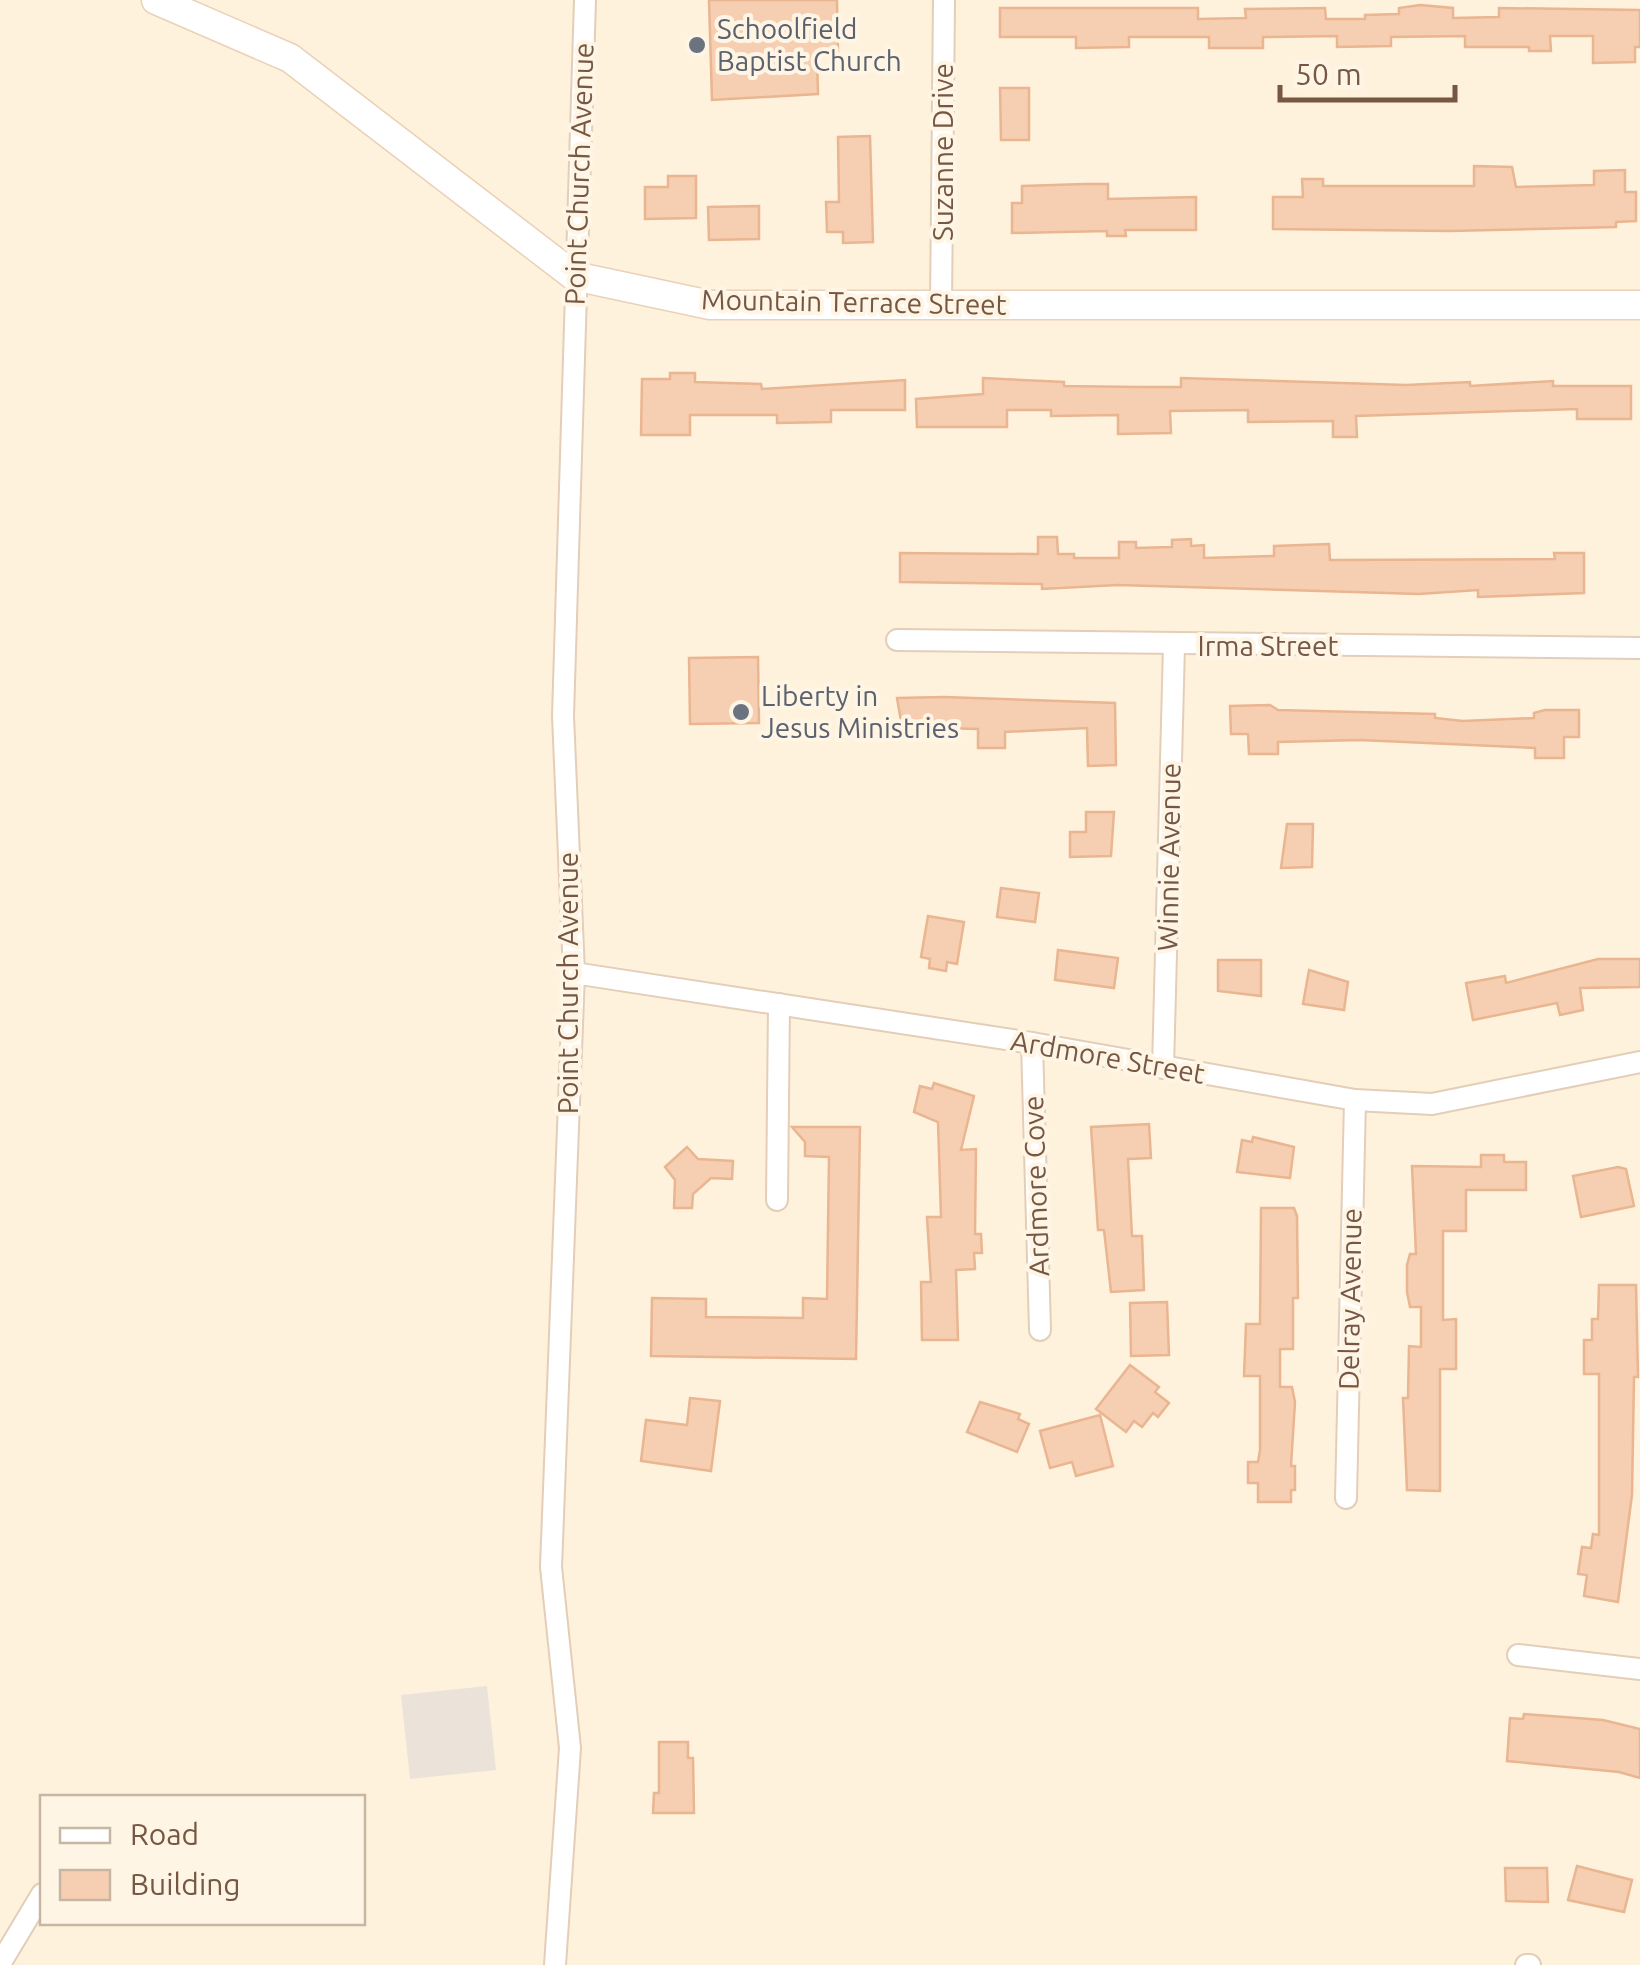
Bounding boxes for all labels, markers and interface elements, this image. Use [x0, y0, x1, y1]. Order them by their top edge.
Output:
place label: Schoolfield Baptist Church [717, 13, 902, 76]
marker: Schoolfield Baptist Church [686, 34, 708, 56]
scale bar [1280, 40, 1455, 102]
street label: Point Church Avenue [558, 42, 599, 306]
text: 50 m [1295, 57, 1362, 91]
street label: Suzanne Drive [927, 63, 958, 241]
street label: Mountain Terrace Street [701, 283, 1007, 320]
street label: Irma Street [1198, 630, 1338, 661]
place label: Liberty in Jesus Ministries [761, 680, 959, 743]
marker: Liberty in Jesus Ministries [730, 701, 752, 723]
street label: Winnie Avenue [1151, 763, 1186, 951]
street label: Point Church Avenue [552, 852, 583, 1114]
street label: Ardmore Street [1009, 1024, 1207, 1089]
street label: Ardmore Cove [1017, 1095, 1054, 1277]
street label: Delray Avenue [1332, 1208, 1367, 1390]
legend [40, 1795, 365, 1925]
text: Road [130, 1817, 199, 1851]
text: Building [130, 1867, 241, 1901]

